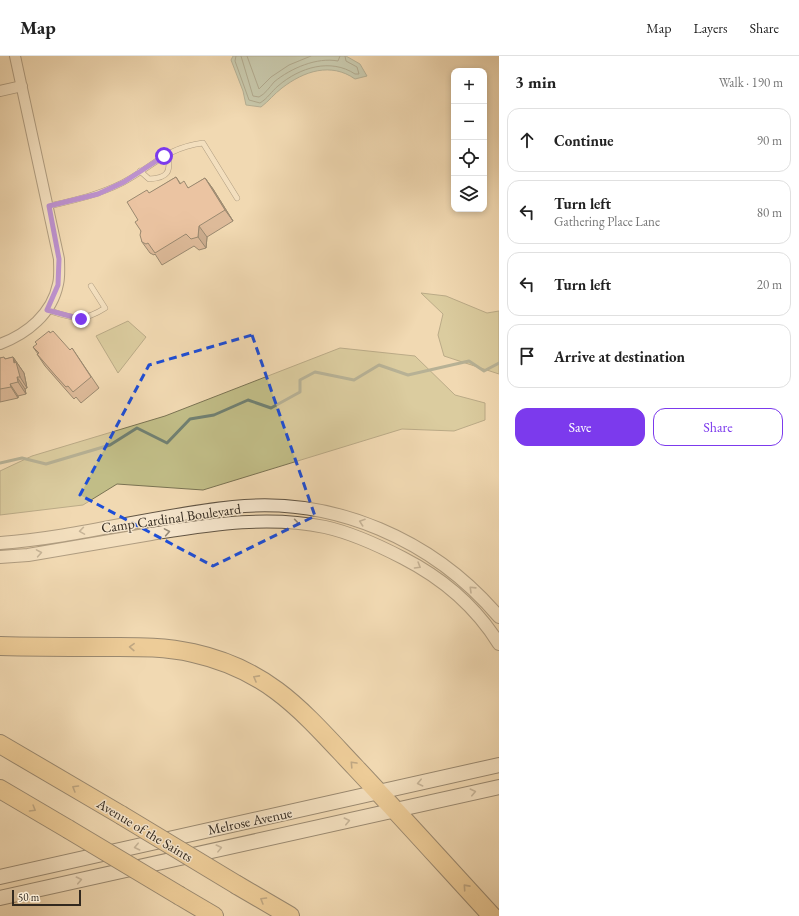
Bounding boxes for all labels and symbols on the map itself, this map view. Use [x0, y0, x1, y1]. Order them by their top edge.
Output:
route start [155, 147, 173, 165]
route end [72, 310, 90, 328]
street label: Camp Cardinal Boulevard [100, 499, 243, 537]
one-way arrow [293, 518, 299, 527]
one-way arrow [359, 518, 366, 526]
one-way arrow [79, 527, 85, 535]
one-way arrow [164, 528, 170, 537]
one-way arrow [36, 549, 42, 558]
one-way arrow [414, 561, 421, 569]
one-way arrow [469, 586, 477, 594]
one-way arrow [129, 643, 135, 651]
one-way arrow [253, 675, 261, 682]
one-way arrow [350, 761, 357, 769]
one-way arrow [417, 778, 423, 786]
one-way arrow [72, 786, 79, 793]
one-way arrow [470, 789, 477, 797]
street label: Avenue of the Saints [93, 794, 197, 866]
street label: Melrose Avenue [206, 803, 294, 839]
one-way arrow [29, 804, 37, 811]
one-way arrow [343, 817, 350, 825]
one-way arrow [134, 842, 141, 851]
one-way arrow [216, 844, 223, 852]
one-way arrow [76, 877, 82, 885]
one-way arrow [463, 884, 470, 892]
scale bar [12, 888, 81, 907]
one-way arrow [260, 898, 267, 905]

